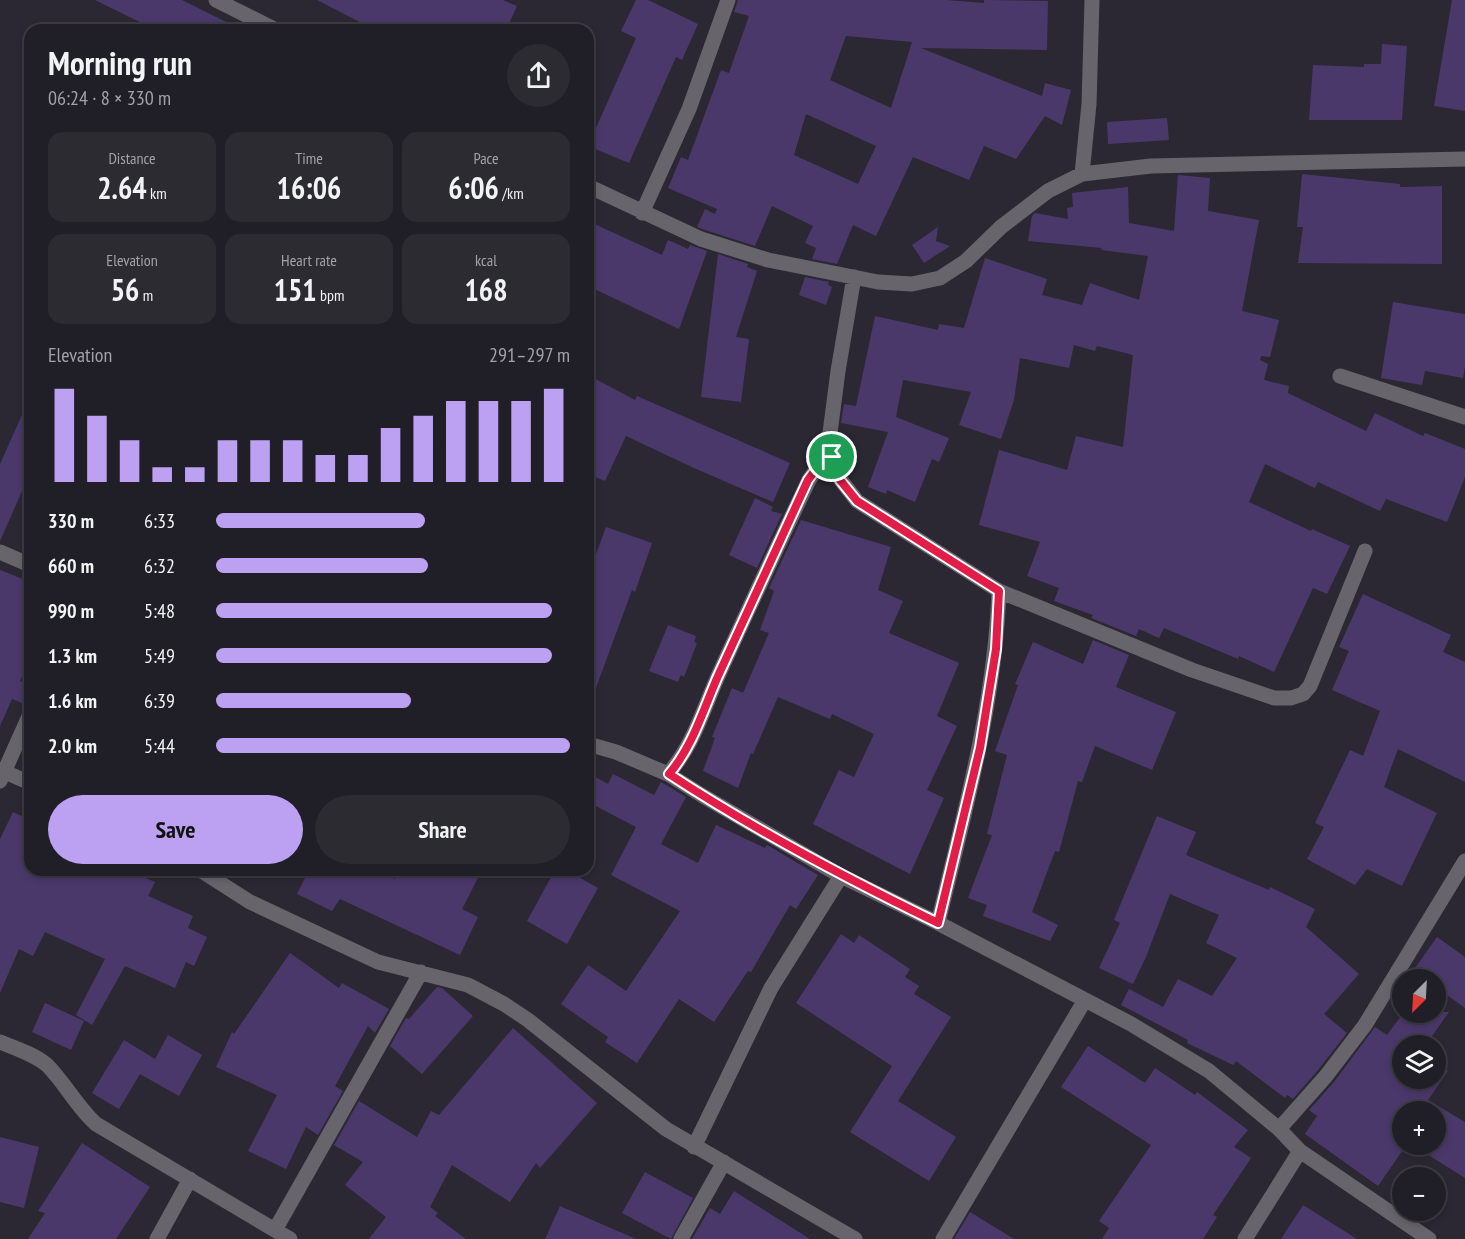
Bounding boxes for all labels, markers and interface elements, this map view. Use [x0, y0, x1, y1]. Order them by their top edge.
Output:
text: Morning run [48, 41, 192, 84]
button: share [507, 44, 570, 107]
text: 06:24 · 8 × 330 m [48, 85, 171, 111]
text: Distance [108, 148, 156, 168]
text: Time [295, 148, 323, 168]
text: Pace [473, 148, 499, 168]
text: 2.64 [97, 168, 147, 207]
text: 16:06 [277, 168, 341, 207]
text: 6:06 [448, 168, 499, 207]
text: km [147, 183, 167, 203]
text: /km [499, 183, 524, 203]
text: Elevation [106, 250, 158, 270]
text: Heart rate [281, 250, 337, 270]
text: kcal [475, 250, 497, 270]
text: 56 [111, 270, 139, 309]
text: 151 [274, 270, 317, 309]
text: 168 [464, 270, 508, 309]
text: m [139, 285, 153, 305]
text: bpm [317, 285, 344, 305]
text: Elevation [48, 342, 112, 368]
text: 291–297 m [489, 342, 570, 368]
pin [806, 431, 857, 482]
icon: arrive [815, 440, 848, 473]
text: 330 m [48, 508, 94, 534]
text: 6:33 [144, 508, 175, 534]
text: 660 m [48, 553, 94, 579]
text: 6:32 [144, 553, 175, 579]
text: 990 m [48, 598, 94, 624]
text: 5:48 [144, 598, 175, 624]
text: 1.3 km [48, 643, 97, 669]
text: 5:49 [144, 643, 175, 669]
text: 1.6 km [48, 688, 97, 714]
text: 6:39 [144, 688, 175, 714]
text: 2.0 km [48, 733, 97, 759]
text: 5:44 [144, 733, 175, 759]
button: Save [48, 795, 303, 864]
button: Share [315, 795, 570, 864]
north arrow [1392, 969, 1446, 1023]
map controls [1392, 969, 1446, 1221]
button: layers [1392, 1035, 1446, 1089]
button: + [1392, 1101, 1446, 1155]
button: − [1392, 1167, 1446, 1221]

